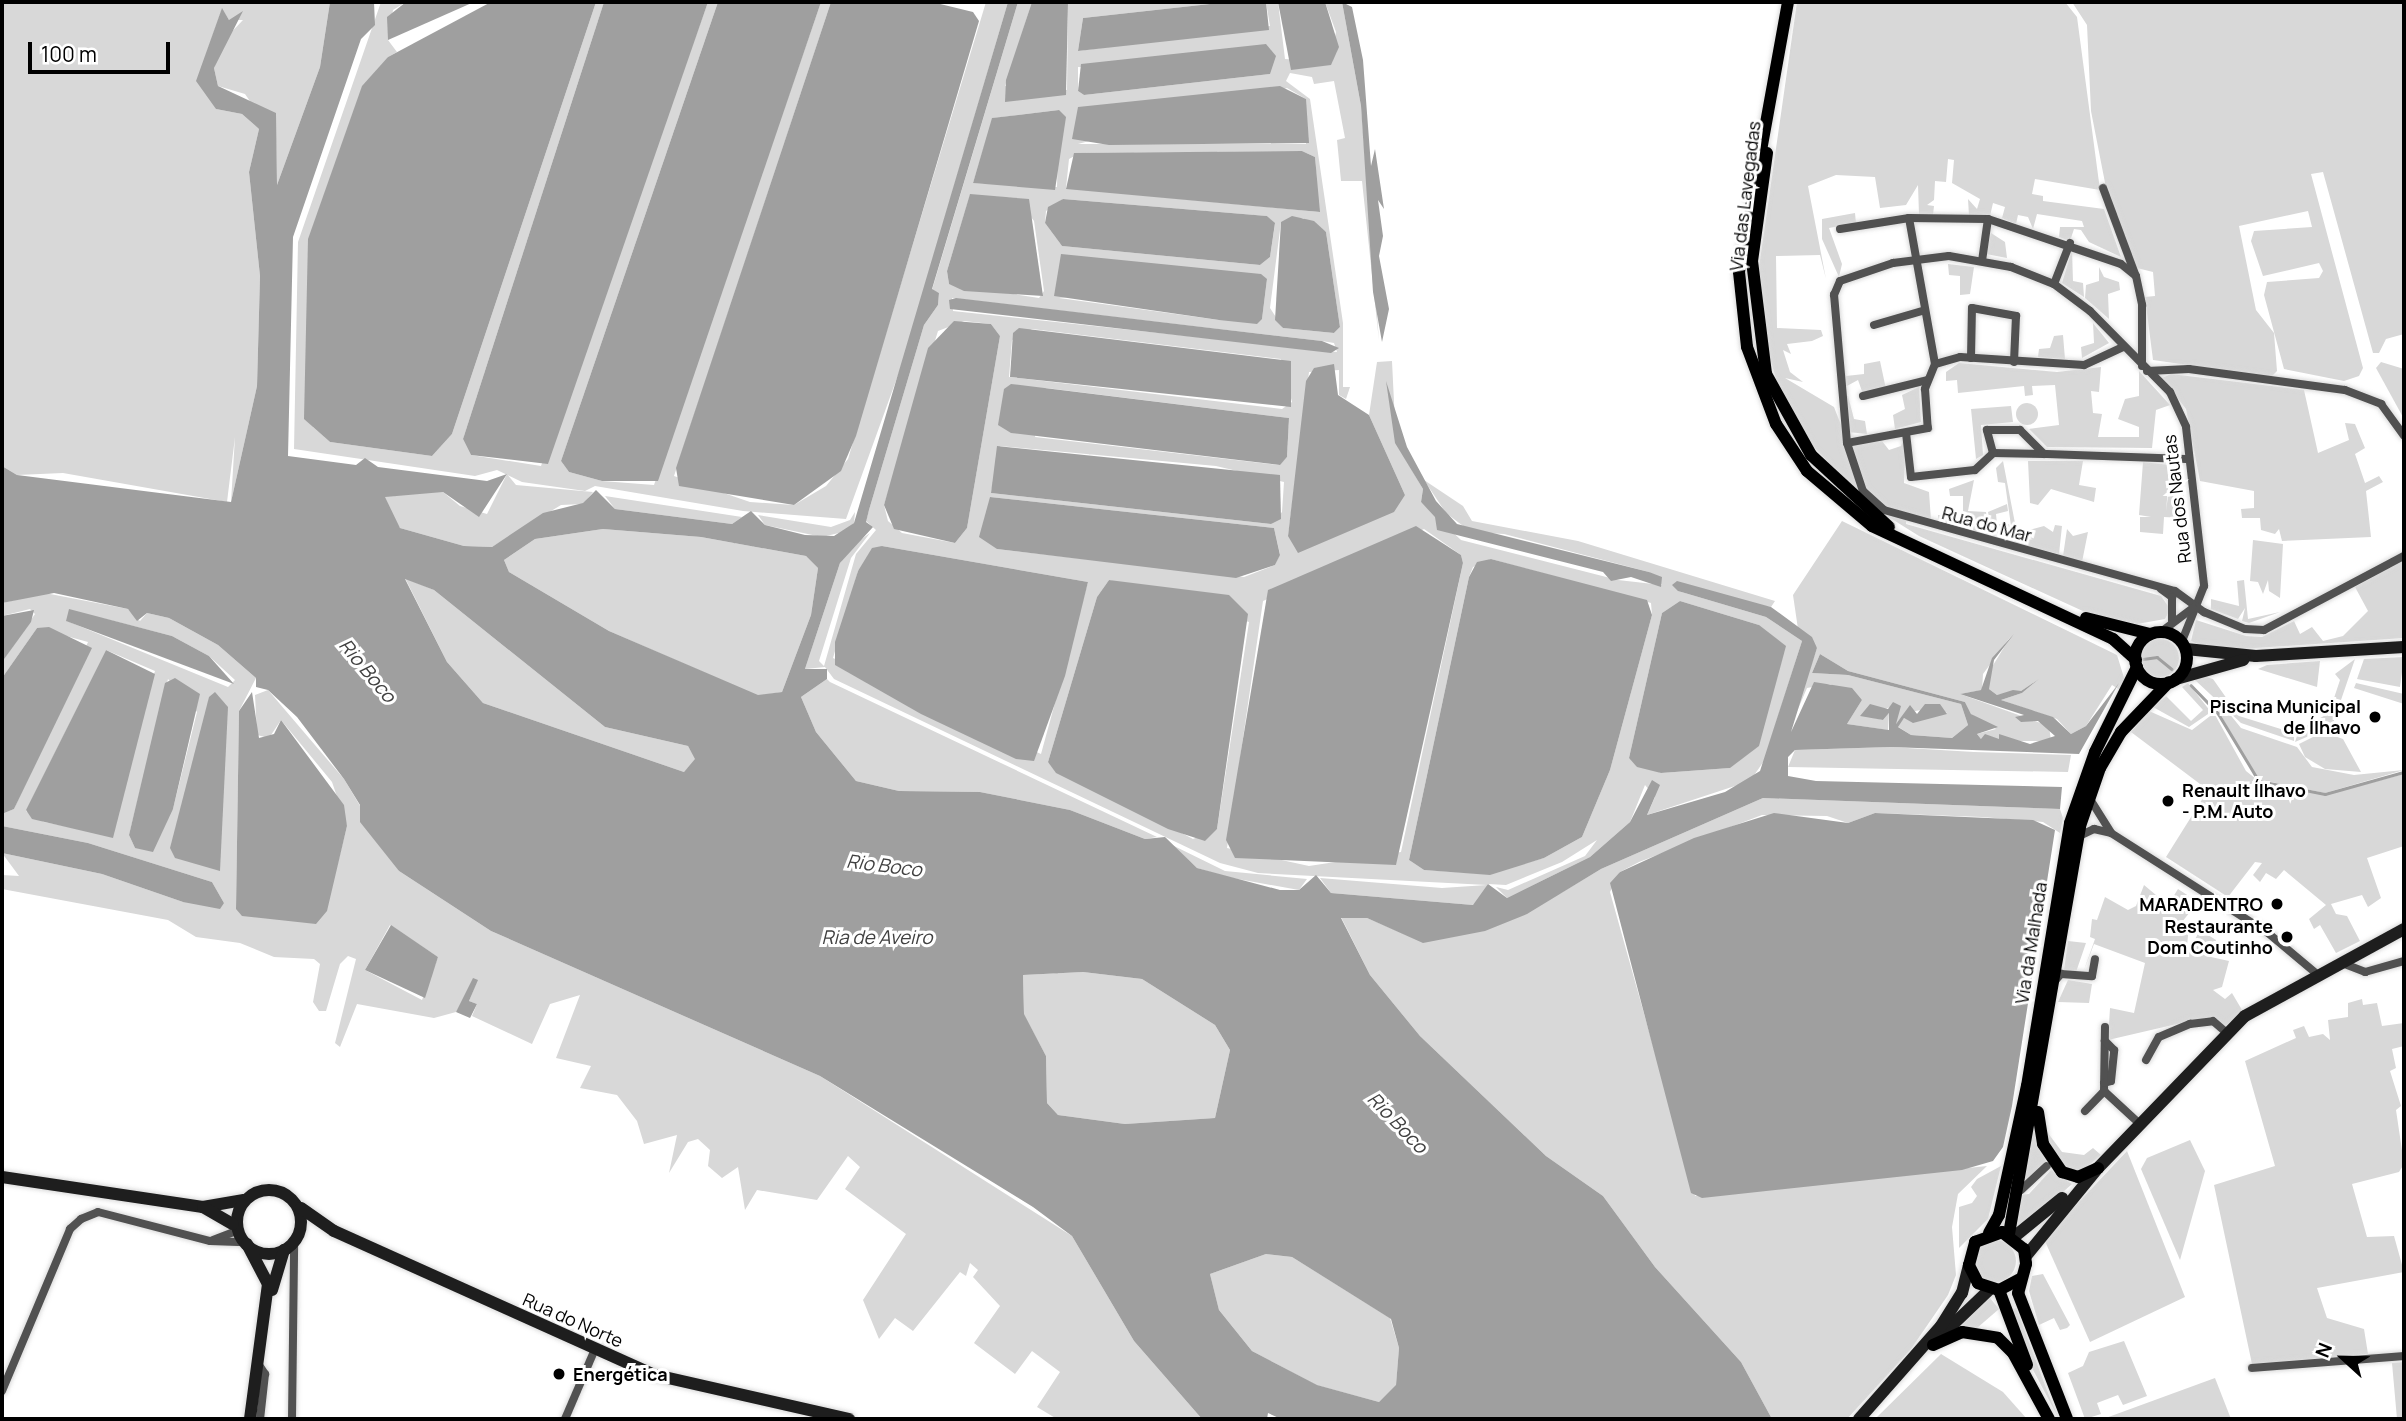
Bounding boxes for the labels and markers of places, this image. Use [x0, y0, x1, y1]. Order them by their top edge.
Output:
place label: Piscina Municipal de Ílhavo [2210, 696, 2361, 738]
marker: Piscina Municipal de Ílhavo [2367, 709, 2383, 725]
place label: Renault Ílhavo - P.M. Auto [2182, 780, 2306, 822]
marker: Renault Ílhavo - P.M. Auto [2160, 793, 2176, 809]
place label: MARADENTRO [2139, 893, 2263, 915]
marker: MARADENTRO [2269, 896, 2285, 912]
place label: Restaurante Dom Coutinho [2147, 916, 2273, 958]
marker: Restaurante Dom Coutinho [2279, 929, 2295, 945]
place label: Energética [573, 1363, 668, 1385]
marker: Energética [551, 1366, 567, 1382]

